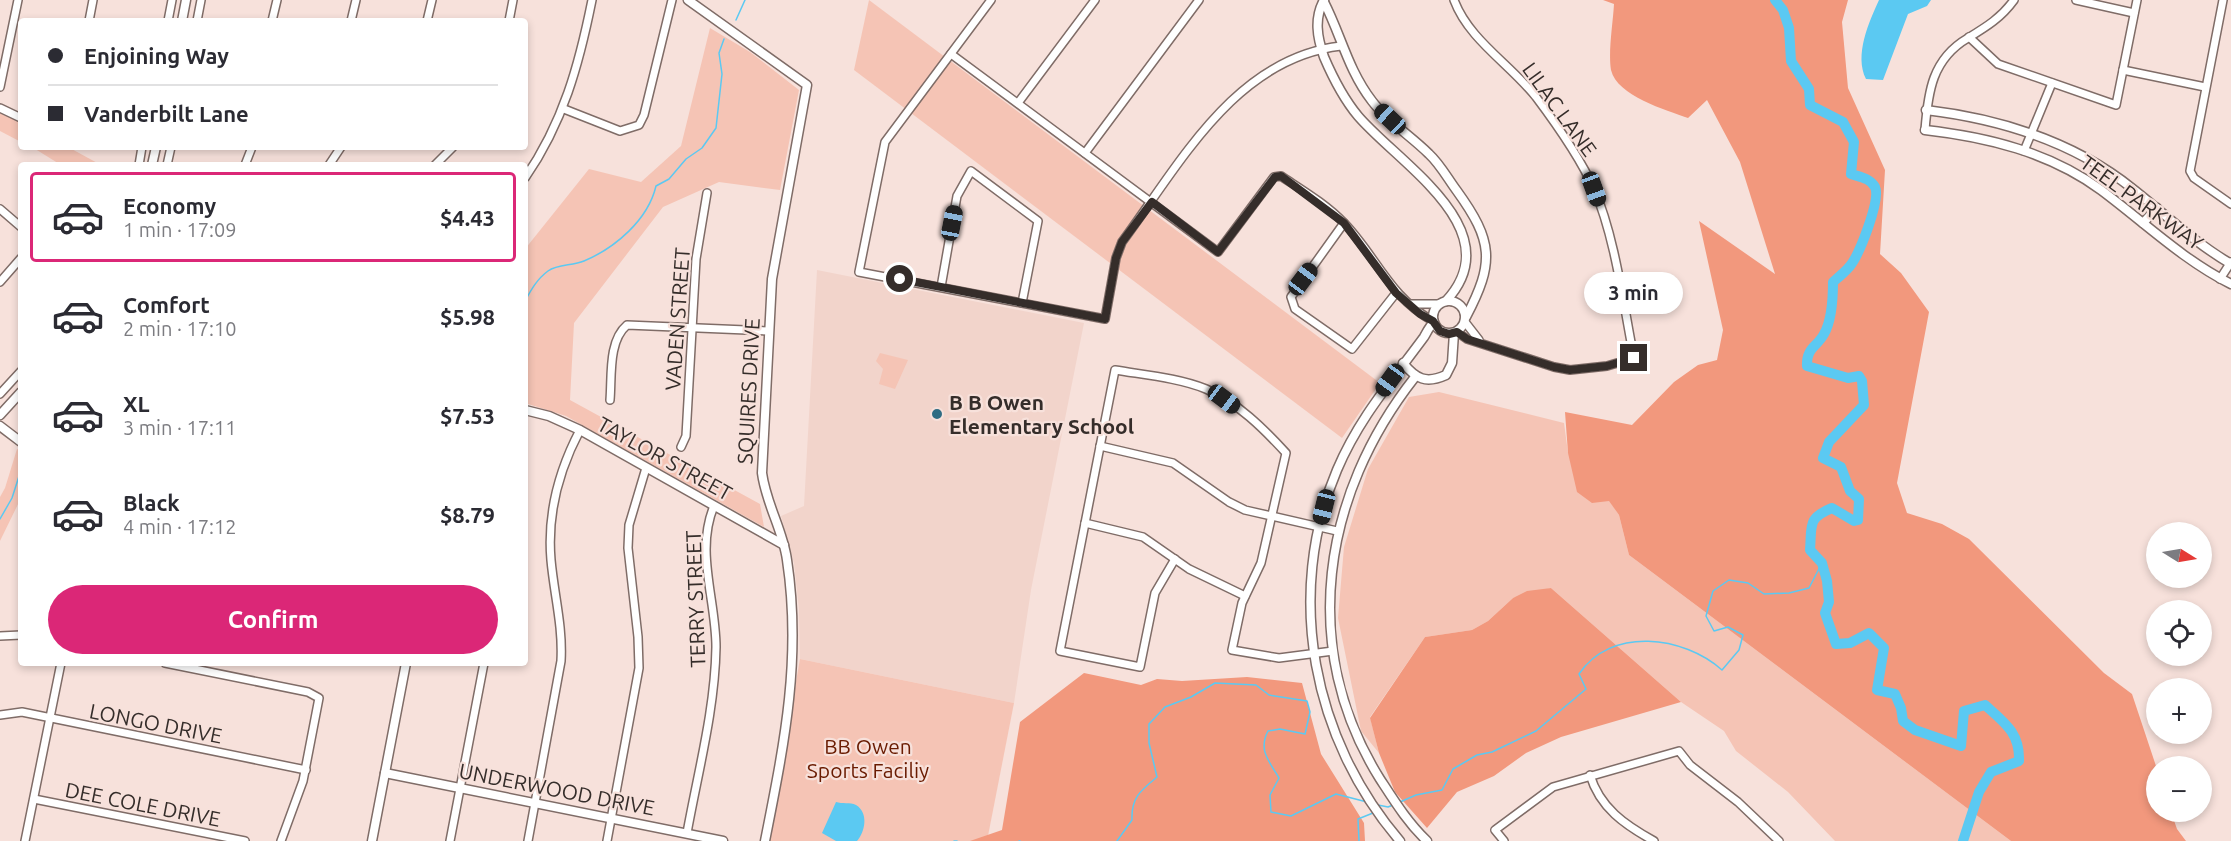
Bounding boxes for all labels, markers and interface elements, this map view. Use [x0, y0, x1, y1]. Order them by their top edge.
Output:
text: Enjoining Way [84, 43, 229, 68]
street label: LILAC LANE [1518, 57, 1602, 161]
car [1371, 100, 1409, 138]
text: Vanderbilt Lane [84, 101, 249, 126]
street label: TEEL PARKWAY [2076, 149, 2208, 255]
car [1579, 169, 1609, 209]
icon: car [51, 190, 105, 244]
text: Economy [123, 193, 216, 218]
car [940, 204, 964, 242]
text: $4.43 [440, 205, 495, 230]
text: 1 min · 17:09 [123, 218, 237, 241]
street label: VADEN STREET [660, 246, 694, 391]
car [1285, 259, 1321, 299]
route start [886, 265, 913, 292]
callout: 3 min [1584, 271, 1684, 313]
text: 3 min [1608, 281, 1659, 304]
icon: car [51, 289, 105, 343]
text: Comfort [123, 292, 210, 317]
text: $5.98 [440, 304, 495, 329]
text: 2 min · 17:10 [123, 317, 237, 340]
street label: SQUIRES DRIVE [732, 317, 764, 465]
route end [1620, 344, 1647, 371]
car [1372, 360, 1408, 400]
car [1204, 381, 1244, 417]
icon: car [51, 388, 105, 442]
place label: B B Owen Elementary School [949, 390, 1134, 438]
text: XL [123, 391, 150, 416]
text: $7.53 [440, 403, 495, 428]
marker: B B Owen Elementary School [930, 407, 944, 421]
street label: TAYLOR STREET [594, 411, 737, 505]
text: 3 min · 17:11 [123, 416, 237, 439]
icon: car [51, 487, 105, 541]
car [1311, 487, 1337, 527]
text: Black [123, 490, 180, 515]
text: $8.79 [440, 502, 495, 527]
text: 4 min · 17:12 [123, 515, 237, 538]
north arrow [2146, 522, 2212, 588]
map controls [2146, 522, 2212, 822]
street label: TERRY STREET [681, 530, 709, 668]
button: Confirm [48, 585, 498, 654]
button: locate [2146, 600, 2212, 666]
button: + [2146, 678, 2212, 744]
street label: LONGO DRIVE [88, 698, 224, 748]
park label: BB Owen Sports Faciliy [807, 734, 929, 782]
button: − [2146, 756, 2212, 822]
street label: UNDERWOOD DRIVE [457, 758, 657, 820]
street label: DEE COLE DRIVE [63, 777, 223, 831]

